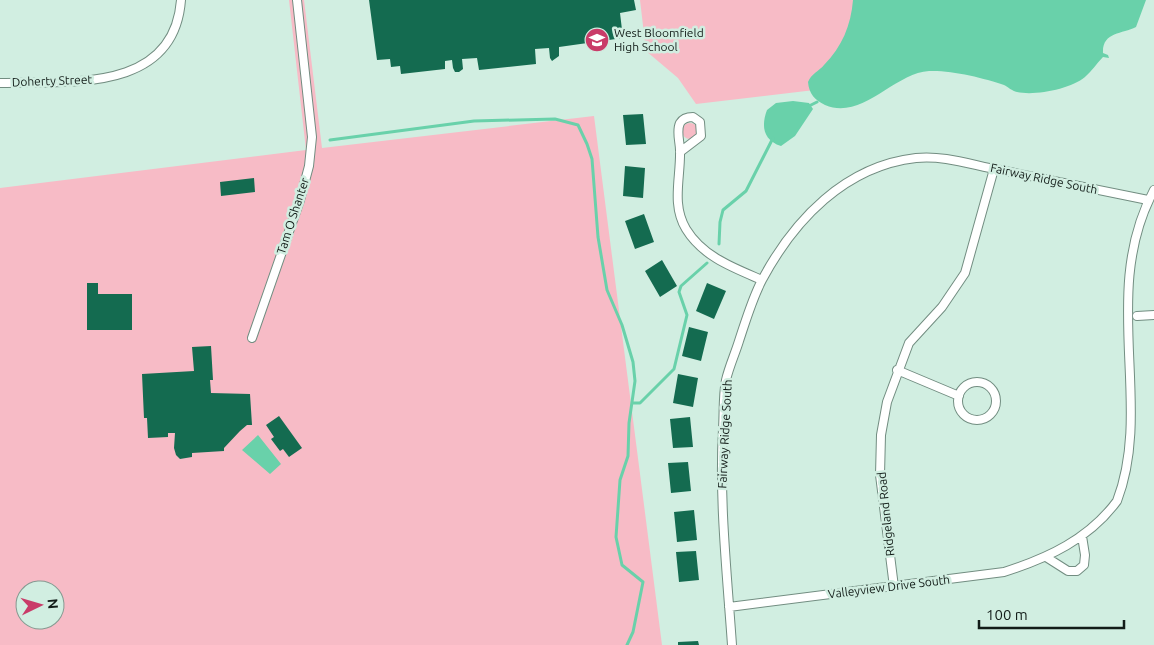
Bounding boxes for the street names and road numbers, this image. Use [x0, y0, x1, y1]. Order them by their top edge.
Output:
street label: Doherty Street [12, 73, 93, 88]
street label: Fairway Ridge South [989, 161, 1099, 196]
street label: Tam O Shanter [274, 176, 311, 256]
street label: Fairway Ridge South [715, 379, 734, 489]
street label: Ridgeland Road [875, 471, 896, 557]
street label: Valleyview Drive South [827, 573, 951, 600]

